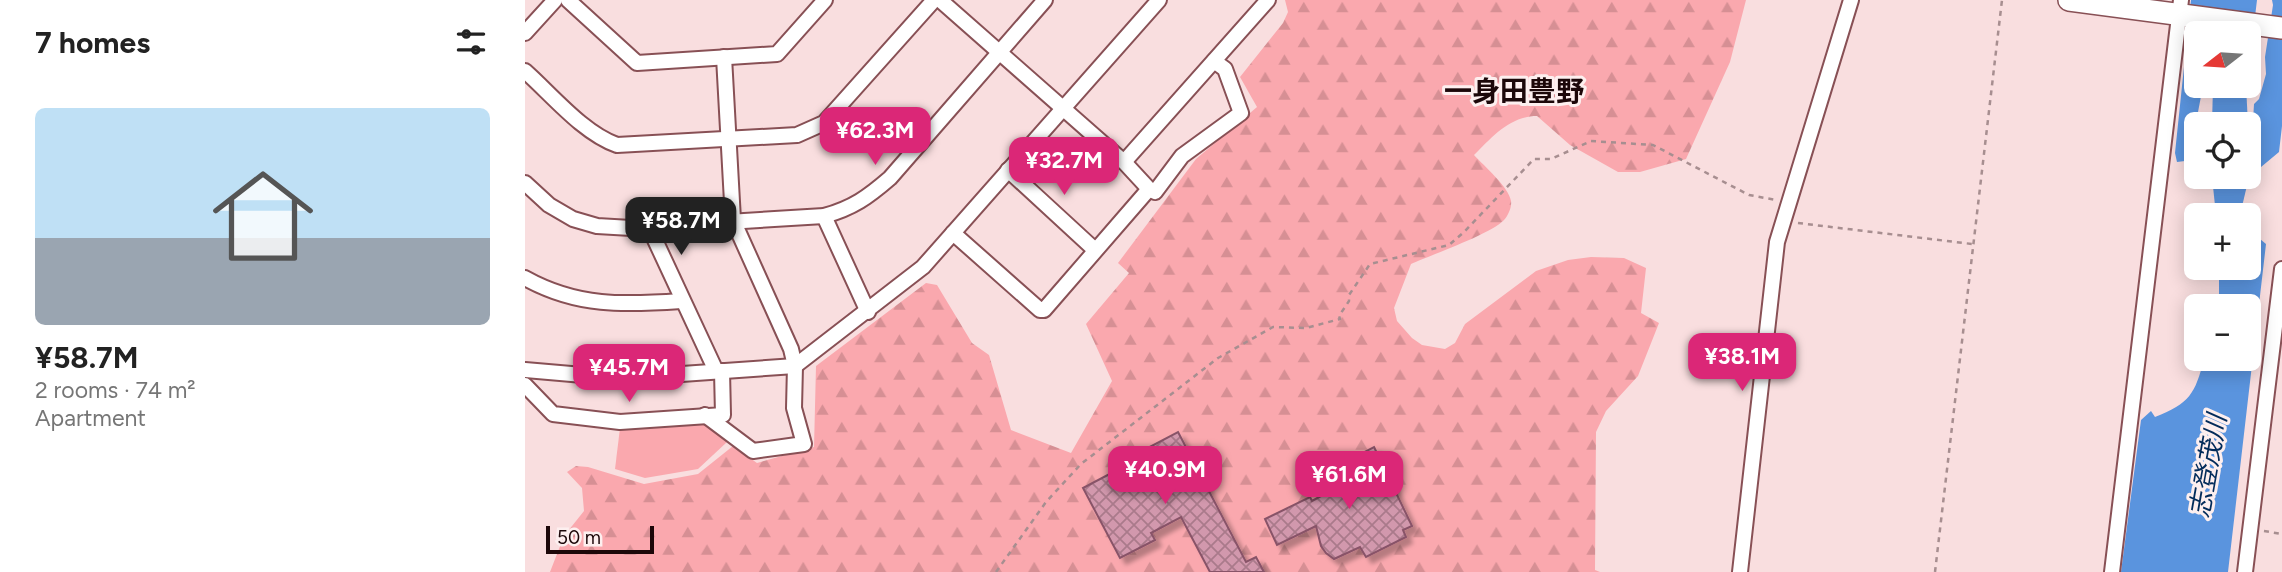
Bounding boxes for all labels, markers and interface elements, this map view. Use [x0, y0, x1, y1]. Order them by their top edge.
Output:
north arrow [2184, 21, 2261, 98]
map controls [2184, 21, 2261, 371]
icon: filters [452, 23, 490, 61]
text: 7 homes [35, 24, 150, 61]
district label: 一身田豊野 [1444, 74, 1584, 108]
pin: ¥62.3M [818, 108, 932, 167]
button: locate [2184, 112, 2261, 189]
text: ¥62.3M [836, 116, 914, 144]
pin: ¥32.7M [1007, 138, 1121, 197]
text: ¥32.7M [1025, 146, 1103, 174]
icon: home [200, 153, 326, 279]
pin: ¥58.7M [624, 198, 738, 257]
button: + [2184, 203, 2261, 280]
text: ¥58.7M [641, 206, 721, 234]
button: − [2184, 294, 2261, 371]
pin: ¥38.1M [1685, 334, 1799, 393]
text: ¥58.7M [35, 339, 139, 376]
text: ¥38.1M [1704, 342, 1780, 370]
pin: ¥45.7M [572, 344, 686, 404]
text: ¥45.7M [589, 353, 669, 381]
text: 2 rooms · 74 m² [35, 376, 196, 404]
text: Apartment [35, 404, 146, 432]
water label: 志登茂川 [2183, 409, 2233, 520]
pin: ¥40.9M [1108, 447, 1222, 506]
pin: ¥61.6M [1292, 452, 1406, 511]
text: ¥40.9M [1124, 455, 1206, 483]
text: ¥61.6M [1311, 460, 1387, 488]
scale bar [546, 523, 655, 555]
text: 50 m [557, 526, 601, 549]

